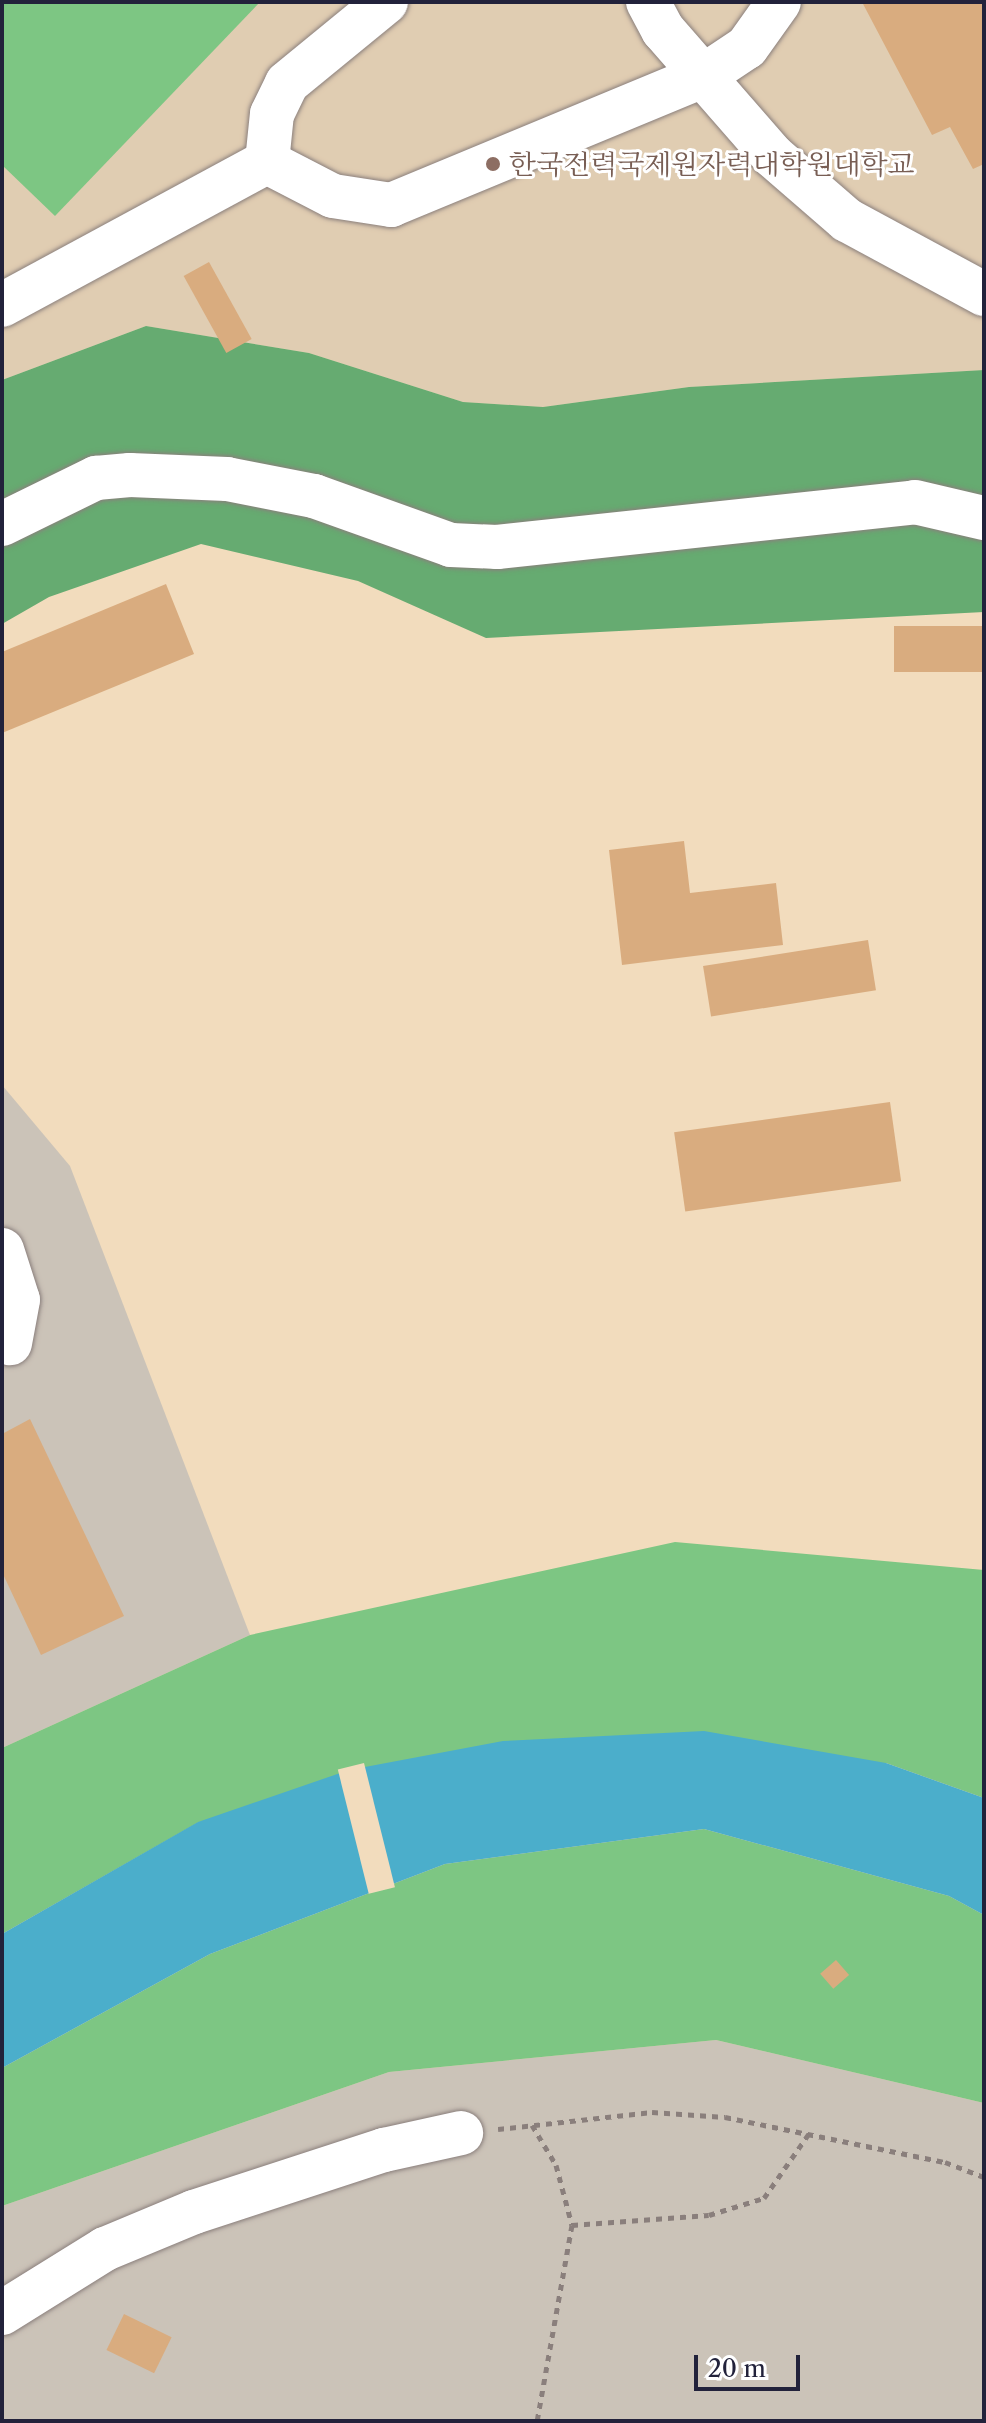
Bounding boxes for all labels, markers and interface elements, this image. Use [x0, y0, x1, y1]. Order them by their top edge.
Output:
place label: 한국전력국제원자력대학원대학교 [509, 147, 915, 181]
marker: 한국전력국제원자력대학원대학교 [484, 155, 502, 173]
scale bar [698, 2339, 804, 2389]
text: 20 m [708, 2354, 766, 2383]

